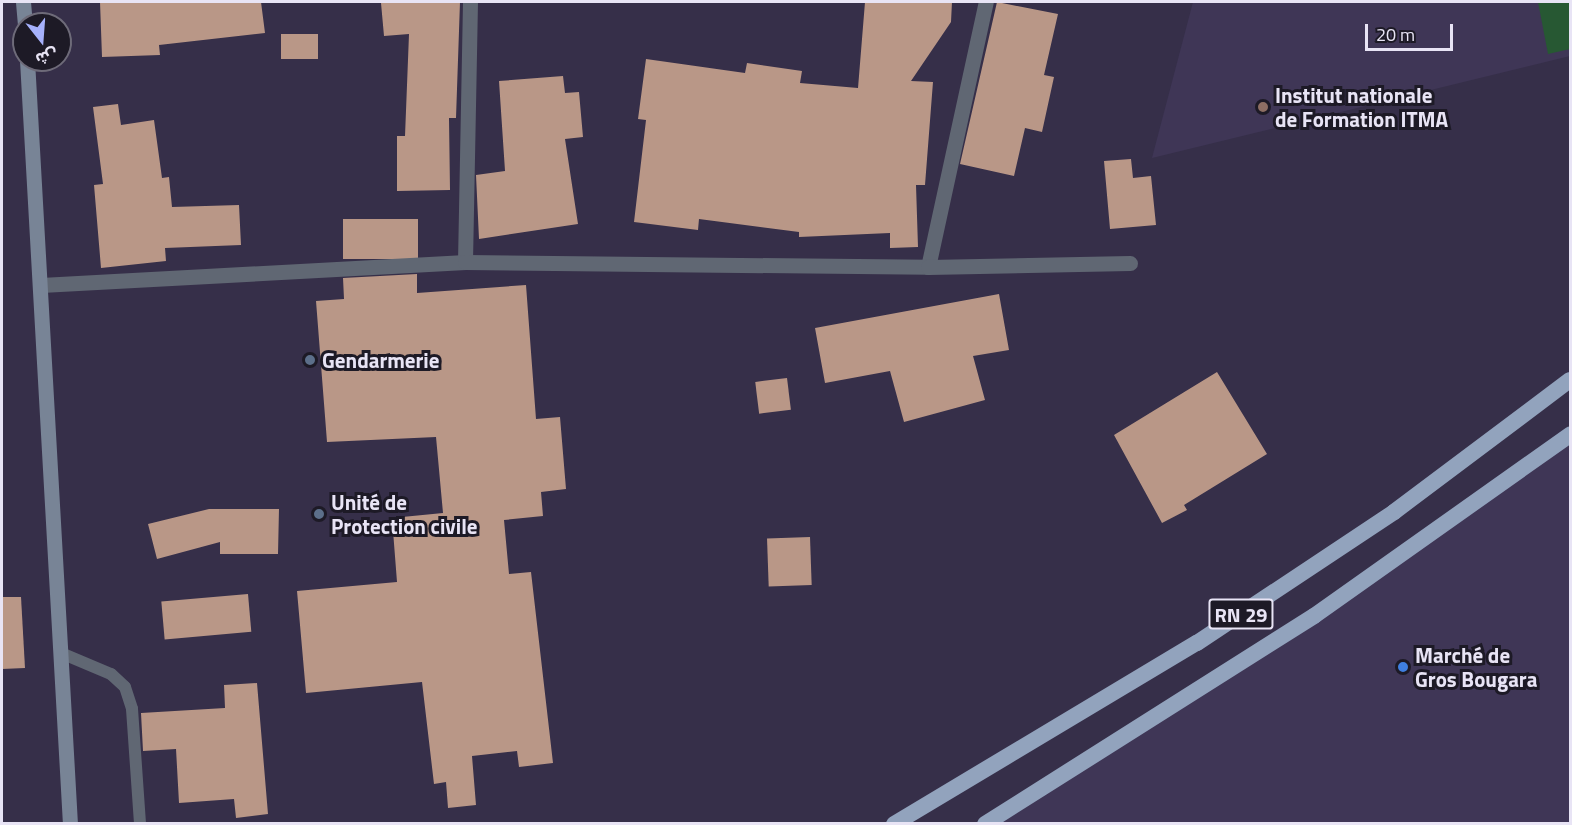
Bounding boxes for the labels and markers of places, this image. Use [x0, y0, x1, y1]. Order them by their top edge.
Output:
place label: Institut nationale de Formation ITMA [1275, 82, 1448, 132]
marker: Institut nationale de Formation ITMA [1256, 100, 1270, 114]
place label: Gendarmerie [322, 347, 439, 373]
marker: Gendarmerie [303, 353, 317, 367]
place label: Unité de Protection civile [331, 489, 478, 539]
marker: Unité de Protection civile [312, 507, 326, 521]
place label: Marché de Gros Bougara [1415, 642, 1537, 692]
marker: Marché de Gros Bougara [1396, 660, 1410, 674]

